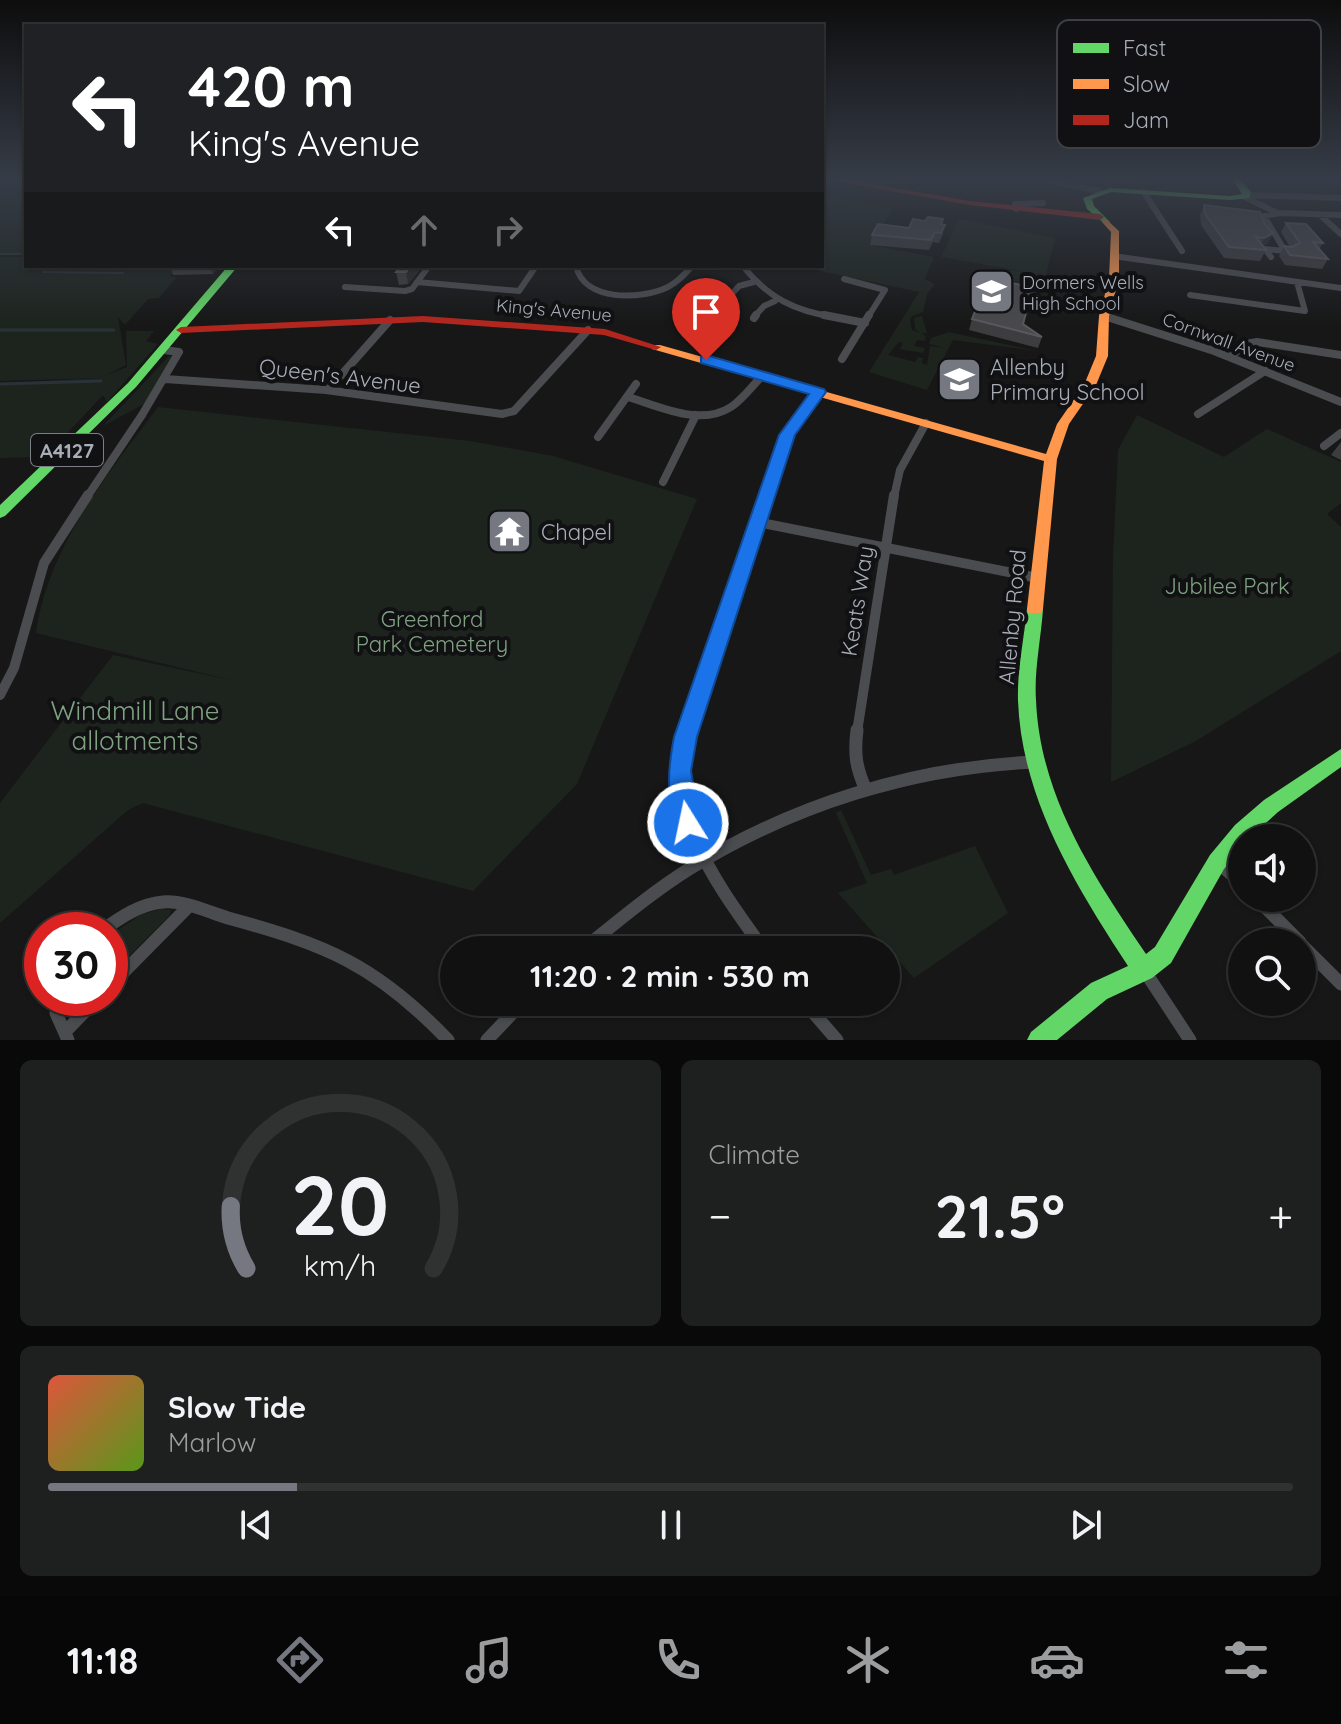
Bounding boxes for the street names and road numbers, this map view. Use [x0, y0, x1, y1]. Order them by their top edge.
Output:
street label: King's Avenue [495, 293, 613, 327]
street label: Cornwall Avenue [1160, 307, 1298, 377]
street label: Queen's Avenue [257, 352, 423, 400]
road number: A4127 [31, 434, 103, 466]
street label: Keats Way [834, 544, 880, 658]
street label: Allenby Road [992, 548, 1032, 686]

